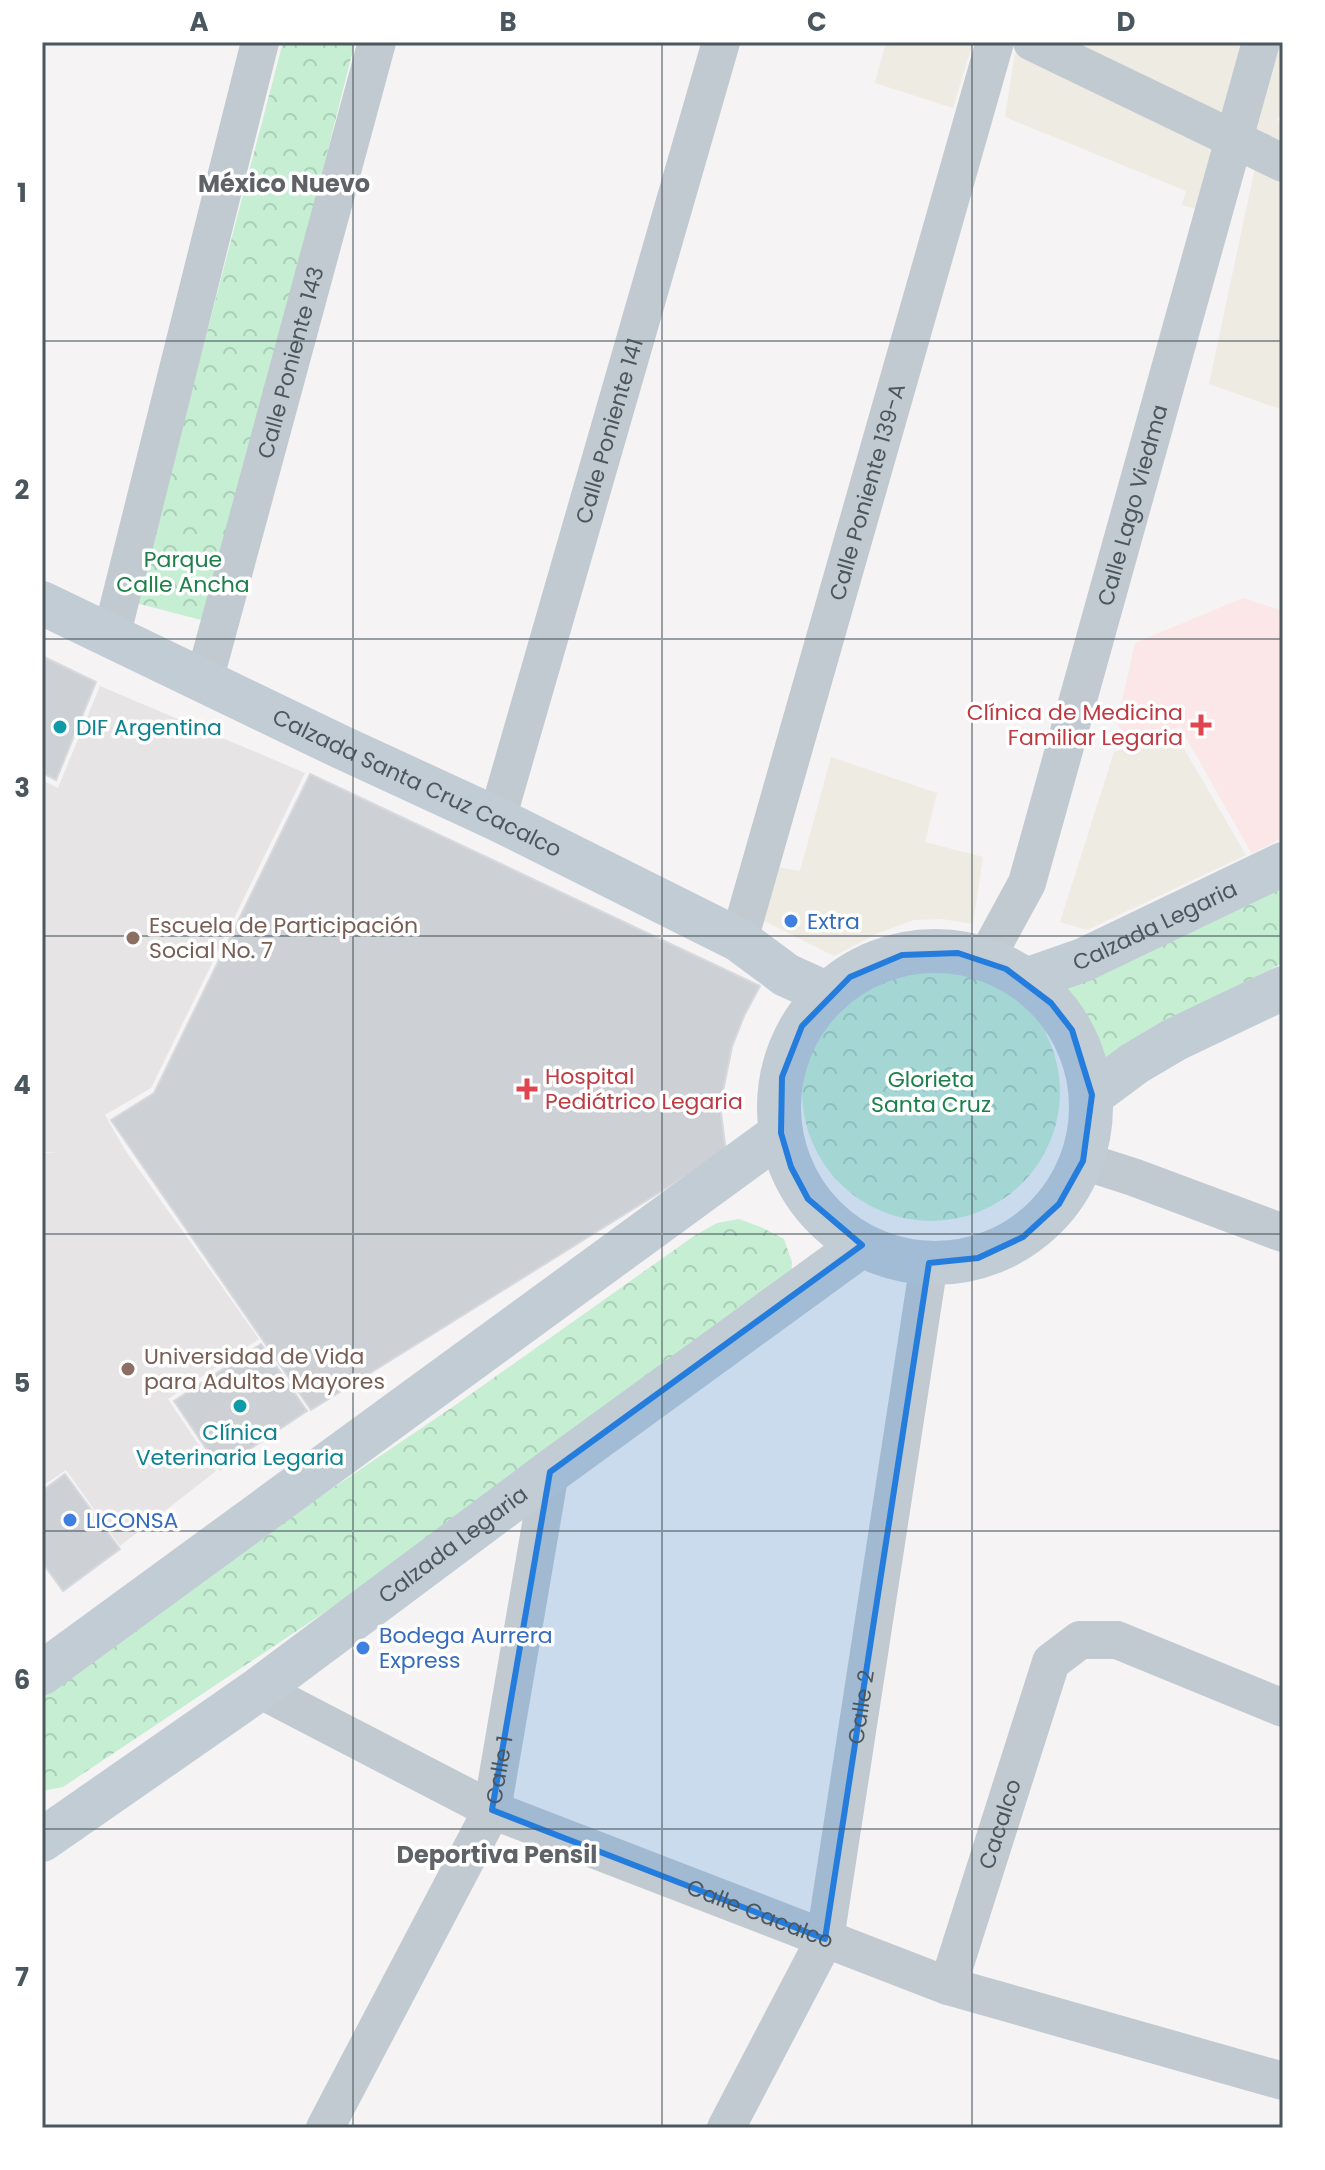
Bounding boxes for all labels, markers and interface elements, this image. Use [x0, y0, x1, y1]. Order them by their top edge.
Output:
text: A [189, 4, 209, 40]
text: B [499, 4, 517, 40]
text: C [807, 4, 827, 40]
text: D [1117, 4, 1136, 40]
district label: México Nuevo [198, 167, 370, 200]
text: 1 [17, 175, 27, 211]
street label: Calle Poniente 143 [250, 263, 332, 462]
street label: Calle Poniente 141 [568, 335, 651, 527]
street label: Calle Poniente 139-A [822, 380, 913, 604]
street label: Calle Lago Viedma [1090, 401, 1175, 609]
text: 2 [15, 472, 30, 508]
park label: Parque Calle Ancha [116, 544, 250, 600]
place label: Clínica de Medicina Familiar Legaria [967, 697, 1183, 753]
street label: Calzada Santa Cruz Cacalco [267, 701, 567, 865]
place label: DIF Argentina [76, 712, 222, 743]
marker: Clínica de Medicina Familiar Legaria [1190, 714, 1212, 736]
marker: DIF Argentina [51, 718, 69, 736]
text: 3 [14, 770, 30, 806]
street label: Calzada Legaria [1069, 873, 1242, 978]
place label: Extra [807, 906, 860, 937]
place label: Escuela de Participación Social No. 7 [149, 910, 418, 966]
marker: Extra [782, 912, 800, 930]
marker: Escuela de Participación Social No. 7 [124, 929, 142, 947]
place label: Hospital Pediátrico Legaria [545, 1061, 743, 1117]
park label: Glorieta Santa Cruz [871, 1064, 991, 1120]
text: 4 [13, 1067, 31, 1103]
marker: Hospital Pediátrico Legaria [516, 1078, 538, 1100]
place label: Universidad de Vida para Adultos Mayores [144, 1341, 385, 1397]
marker: Universidad de Vida para Adultos Mayores [119, 1360, 137, 1378]
text: 5 [14, 1365, 30, 1401]
marker: Clínica Veterinaria Legaria [231, 1397, 249, 1415]
place label: Clínica Veterinaria Legaria [136, 1417, 344, 1473]
street label: Calzada Legaria [372, 1479, 534, 1611]
place label: LICONSA [86, 1505, 179, 1536]
marker: LICONSA [61, 1511, 79, 1529]
place label: Bodega Aurrera Express [379, 1620, 553, 1676]
marker: Bodega Aurrera Express [354, 1639, 372, 1657]
text: 6 [14, 1662, 30, 1698]
street label: Calle 2 [840, 1668, 882, 1747]
street label: Calle 1 [478, 1733, 521, 1807]
street label: Cacalco [971, 1775, 1029, 1873]
district label: Deportiva Pensil [397, 1838, 597, 1871]
street label: Calle Cacalco [682, 1872, 838, 1956]
text: 7 [15, 1959, 29, 1995]

